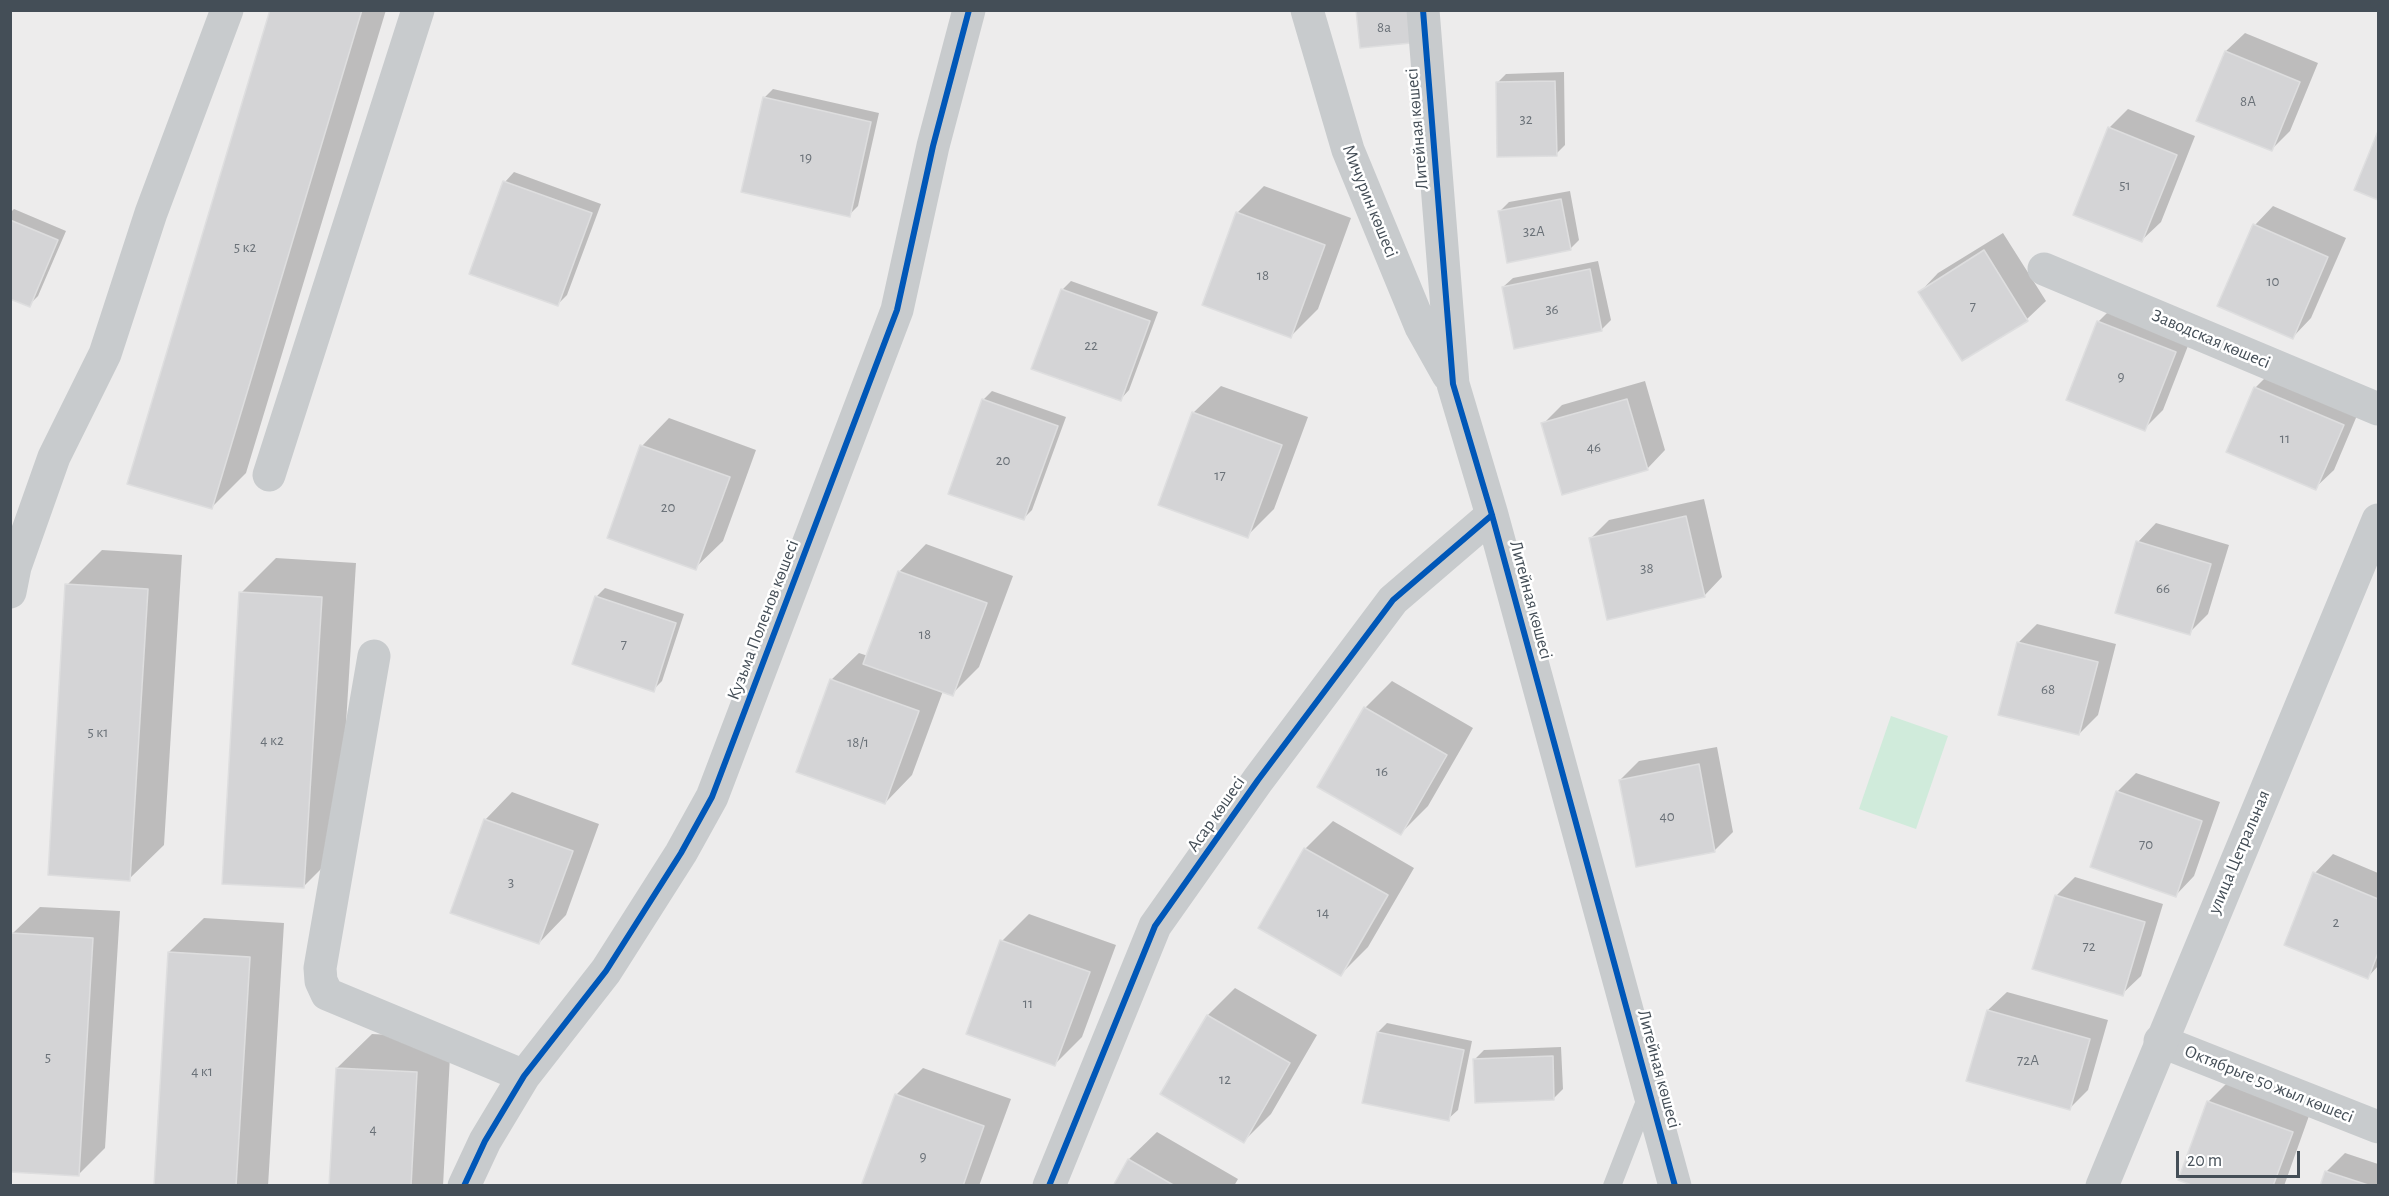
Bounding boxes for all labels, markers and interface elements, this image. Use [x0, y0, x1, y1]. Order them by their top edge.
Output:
house number: 8а [1377, 18, 1391, 36]
street label: Литейная көшесі [1401, 67, 1433, 191]
house number: 8А [2240, 92, 2256, 110]
house number: 32 [1519, 110, 1533, 128]
street label: Мичурин көшесі [1338, 141, 1402, 261]
house number: 19 [800, 148, 812, 166]
house number: 51 [2119, 176, 2131, 194]
house number: 32А [1523, 222, 1545, 240]
house number: 5 к2 [234, 238, 256, 256]
house number: 18 [1257, 266, 1269, 284]
house number: 10 [2266, 272, 2280, 290]
house number: 7 [1970, 297, 1976, 315]
house number: 36 [1545, 300, 1559, 318]
street label: Заводская көшесі [2148, 304, 2274, 374]
house number: 22 [1084, 336, 1098, 354]
house number: 9 [2117, 367, 2125, 385]
house number: 11 [2280, 429, 2290, 447]
house number: 46 [1587, 438, 1601, 456]
house number: 20 [996, 451, 1010, 469]
house number: 17 [1214, 466, 1226, 484]
house number: 20 [661, 498, 675, 516]
street label: Кузьма Поленов көшесі [722, 537, 804, 703]
street label: Литейная көшесі [1505, 538, 1557, 662]
house number: 38 [1640, 559, 1654, 577]
house number: 66 [2156, 579, 2170, 597]
house number: 18 [919, 625, 931, 643]
house number: 7 [621, 635, 627, 653]
house number: 68 [2041, 680, 2055, 698]
house number: 5 к1 [88, 723, 108, 741]
house number: 4 к2 [260, 731, 284, 749]
house number: 18/1 [847, 733, 869, 751]
house number: 16 [1376, 762, 1388, 780]
street label: Асар көшесі [1182, 772, 1250, 856]
street label: улица Цетральная [2203, 787, 2275, 917]
house number: 40 [1659, 807, 1675, 825]
house number: 70 [2139, 835, 2153, 853]
house number: 3 [508, 873, 514, 891]
house number: 14 [1317, 903, 1329, 921]
house number: 2 [2333, 913, 2339, 931]
house number: 72 [2082, 937, 2096, 955]
house number: 11 [1023, 994, 1033, 1012]
street label: Литейная көшесі [1633, 1007, 1685, 1131]
street label: Октябрьге 50 жыл көшесі [2181, 1040, 2357, 1128]
house number: 5 [45, 1048, 51, 1066]
house number: 72А [2017, 1051, 2039, 1069]
house number: 4 к1 [191, 1062, 213, 1080]
house number: 12 [1219, 1070, 1231, 1088]
house number: 4 [369, 1120, 377, 1138]
scale bar [2179, 1139, 2304, 1177]
house number: 9 [919, 1147, 927, 1165]
text: 20 m [2187, 1152, 2222, 1170]

